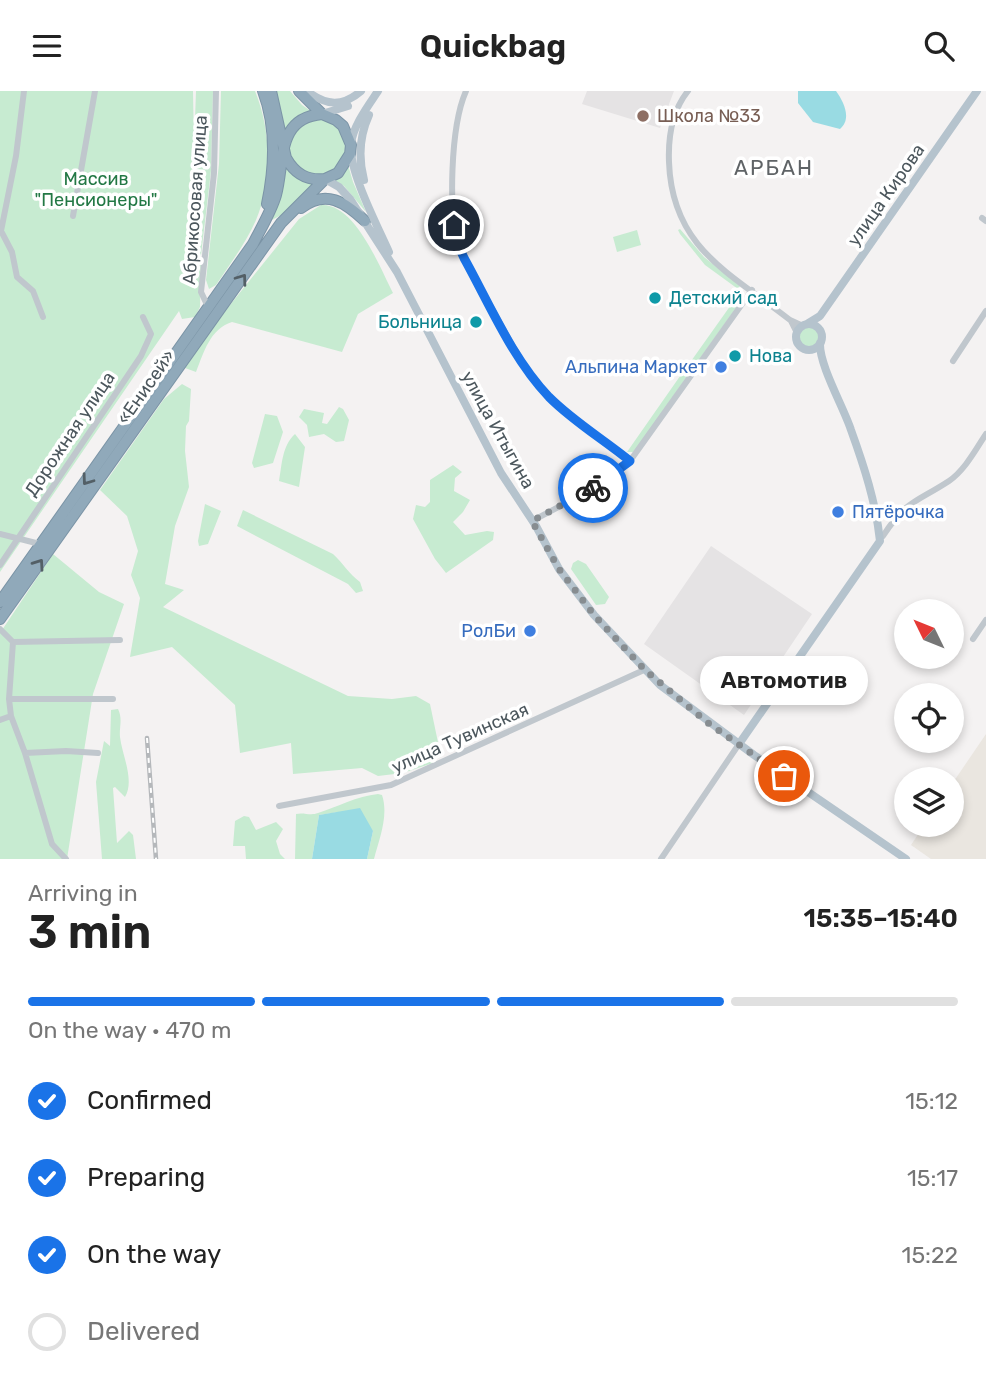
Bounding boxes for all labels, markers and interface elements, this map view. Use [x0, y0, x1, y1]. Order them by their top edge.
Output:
icon: menu [28, 27, 66, 65]
text: Quickbag [420, 27, 566, 65]
icon: search [920, 27, 958, 65]
place label: Школа №33 [657, 105, 761, 127]
marker: Школа №33 [635, 108, 651, 124]
street label: Абрикосовая улица [178, 114, 212, 286]
street label: улица Кирова [843, 140, 929, 250]
district label: АРБАН [734, 155, 814, 180]
park label: Массив "Пенсионеры" [35, 168, 157, 211]
pin [424, 195, 484, 255]
icon: home [435, 206, 473, 244]
one-way arrow [234, 274, 246, 286]
place label: Детский сад [669, 287, 778, 309]
marker: Детский сад [647, 290, 663, 306]
place label: Больница [378, 311, 462, 333]
marker: Больница [468, 314, 484, 330]
place label: Нова [749, 345, 792, 367]
street label: «Енисей» [112, 346, 180, 428]
marker: Нова [727, 348, 743, 364]
place label: Альпина Маркет [565, 356, 707, 378]
marker: Альпина Маркет [713, 359, 729, 375]
street label: улица Итыгина [457, 367, 539, 493]
street label: Дорожная улица [20, 368, 120, 500]
courier [558, 453, 628, 523]
icon: bike [574, 469, 612, 507]
one-way arrow [83, 472, 95, 485]
place label: Пятёрочка [852, 501, 945, 523]
marker: Пятёрочка [830, 504, 846, 520]
one-way arrow [31, 559, 44, 572]
north arrow [894, 599, 964, 669]
map controls [894, 599, 964, 837]
place label: РолБи [461, 620, 516, 642]
marker: РолБи [522, 623, 538, 639]
callout: Автомотив [700, 657, 868, 706]
text: Автомотив [721, 666, 847, 694]
button: locate [894, 683, 964, 753]
street label: улица Тувинская [388, 698, 532, 778]
pin [754, 746, 814, 806]
icon: bag [765, 757, 803, 795]
button: layers [894, 767, 964, 837]
text: Arriving in [28, 879, 138, 907]
text: 15:35–15:40 [804, 903, 958, 934]
text: 3 min [28, 905, 151, 960]
text: On the way · 470 m [28, 1016, 232, 1044]
icon: check [28, 1082, 66, 1120]
text: Confirmed [87, 1085, 212, 1116]
text: 15:12 [905, 1087, 958, 1115]
icon: check [28, 1159, 66, 1197]
text: Preparing [87, 1162, 205, 1193]
text: 15:17 [907, 1164, 958, 1192]
icon: check [28, 1236, 66, 1274]
text: On the way [87, 1239, 221, 1270]
text: 15:22 [902, 1241, 958, 1269]
text: Delivered [87, 1316, 200, 1347]

